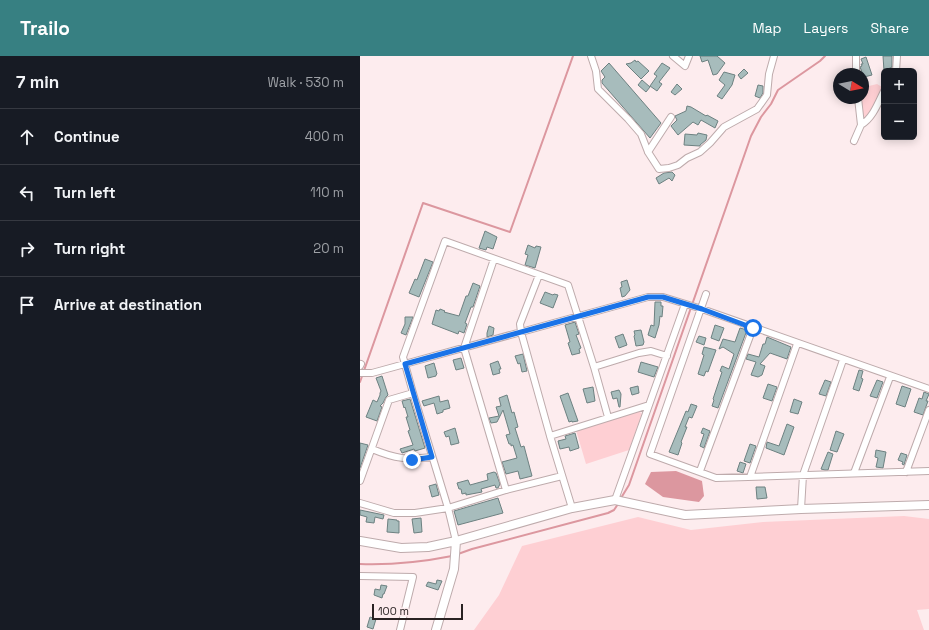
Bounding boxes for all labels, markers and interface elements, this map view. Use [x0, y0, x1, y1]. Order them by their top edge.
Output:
text: Trailo [20, 16, 70, 41]
text: Map [752, 19, 782, 37]
text: Layers [804, 19, 848, 37]
text: Share [870, 19, 909, 37]
north arrow [833, 68, 869, 104]
map controls [881, 68, 917, 140]
button: + [881, 68, 917, 104]
text: 7 min [16, 71, 59, 93]
text: Walk · 530 m [267, 74, 344, 91]
button: − [881, 104, 917, 140]
icon: ahead [16, 126, 38, 148]
text: Continue [54, 127, 120, 146]
text: 400 m [305, 128, 344, 145]
icon: left [16, 182, 38, 204]
text: Turn left [54, 183, 116, 202]
text: 110 m [310, 184, 344, 201]
icon: right [16, 238, 38, 260]
text: Turn right [54, 239, 125, 258]
text: 20 m [313, 240, 344, 257]
icon: arrive [16, 294, 38, 316]
text: Arrive at destination [54, 295, 202, 314]
route start [744, 319, 762, 337]
route end [403, 451, 421, 469]
scale bar [372, 602, 463, 621]
text: 100 m [378, 604, 409, 618]

